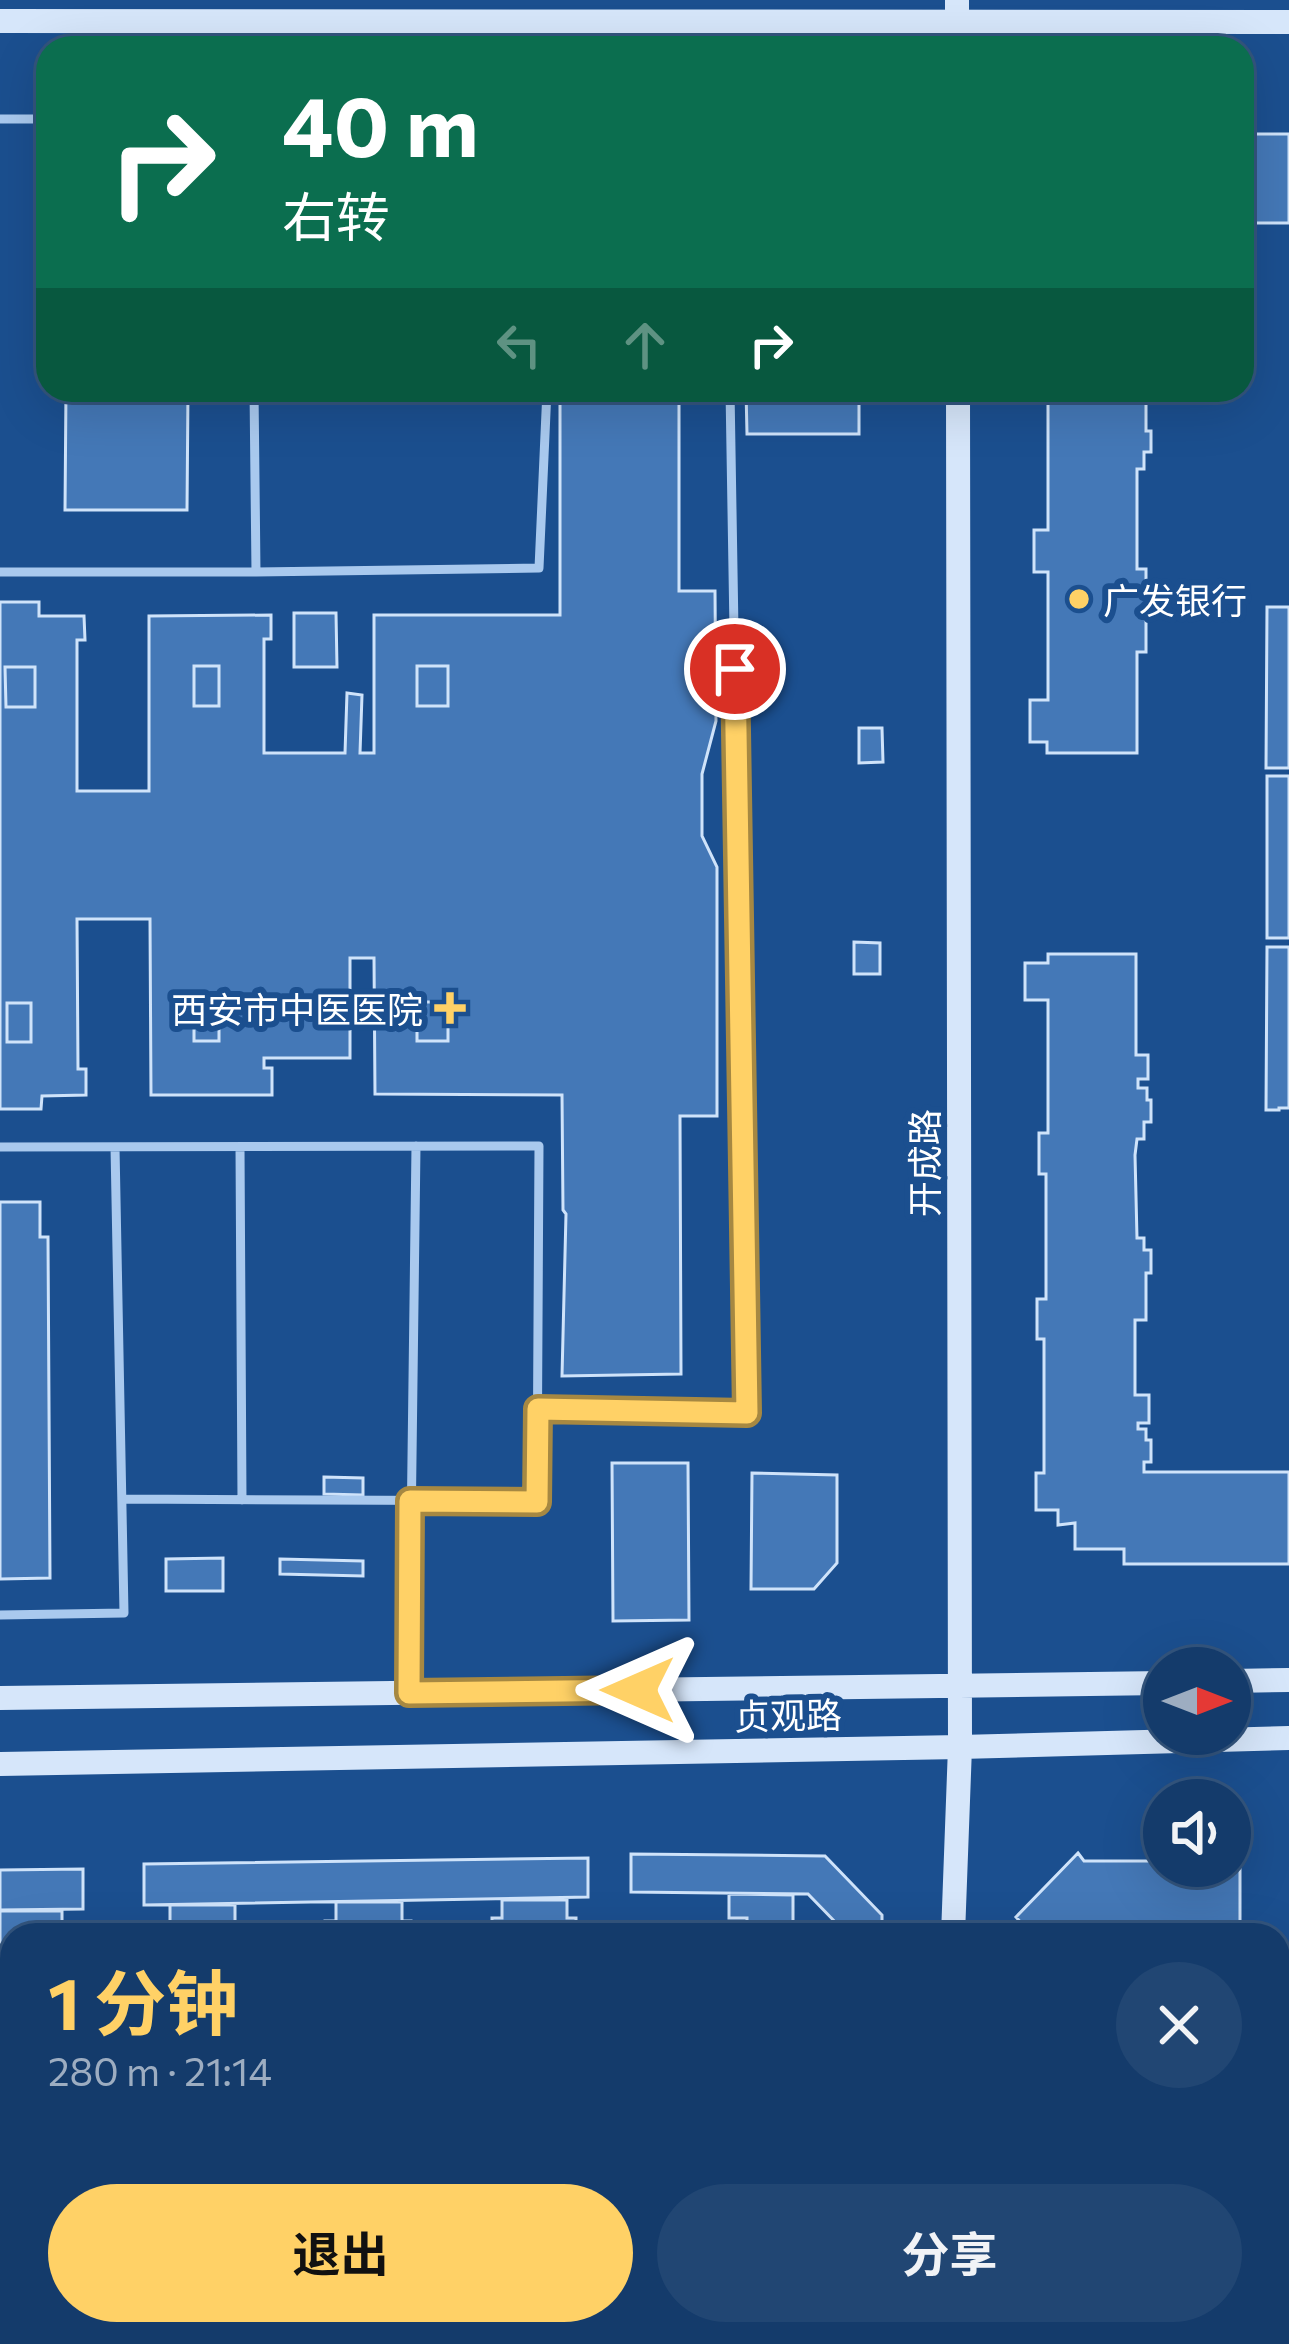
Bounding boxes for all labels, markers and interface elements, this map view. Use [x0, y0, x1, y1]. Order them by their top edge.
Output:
text: 40 m [282, 72, 479, 174]
icon: right [84, 84, 240, 240]
text: 右转 [282, 182, 390, 248]
icon: left [486, 312, 552, 378]
icon: ahead [612, 312, 678, 378]
icon: right [738, 312, 804, 378]
place label: 广发银行 [1103, 577, 1247, 621]
marker: 广发银行 [1066, 586, 1092, 612]
pin [684, 618, 786, 720]
icon: arrive [702, 636, 768, 702]
place label: 西安市中医医院 [171, 986, 423, 1030]
marker: 西安市中医医院 [434, 992, 466, 1024]
street label: 开成路 [901, 1109, 945, 1217]
position arrow [575, 1627, 701, 1753]
north arrow [1143, 1647, 1251, 1755]
map controls [1143, 1647, 1251, 1887]
street label: 贞观路 [734, 1691, 842, 1737]
button: sound [1143, 1779, 1251, 1887]
text: 1 分钟 [48, 1957, 238, 2045]
button: close [1116, 1962, 1242, 2088]
text: 280 m · 21:14 [48, 2046, 272, 2094]
button: 退出 [48, 2184, 633, 2322]
button: 分享 [657, 2184, 1242, 2322]

